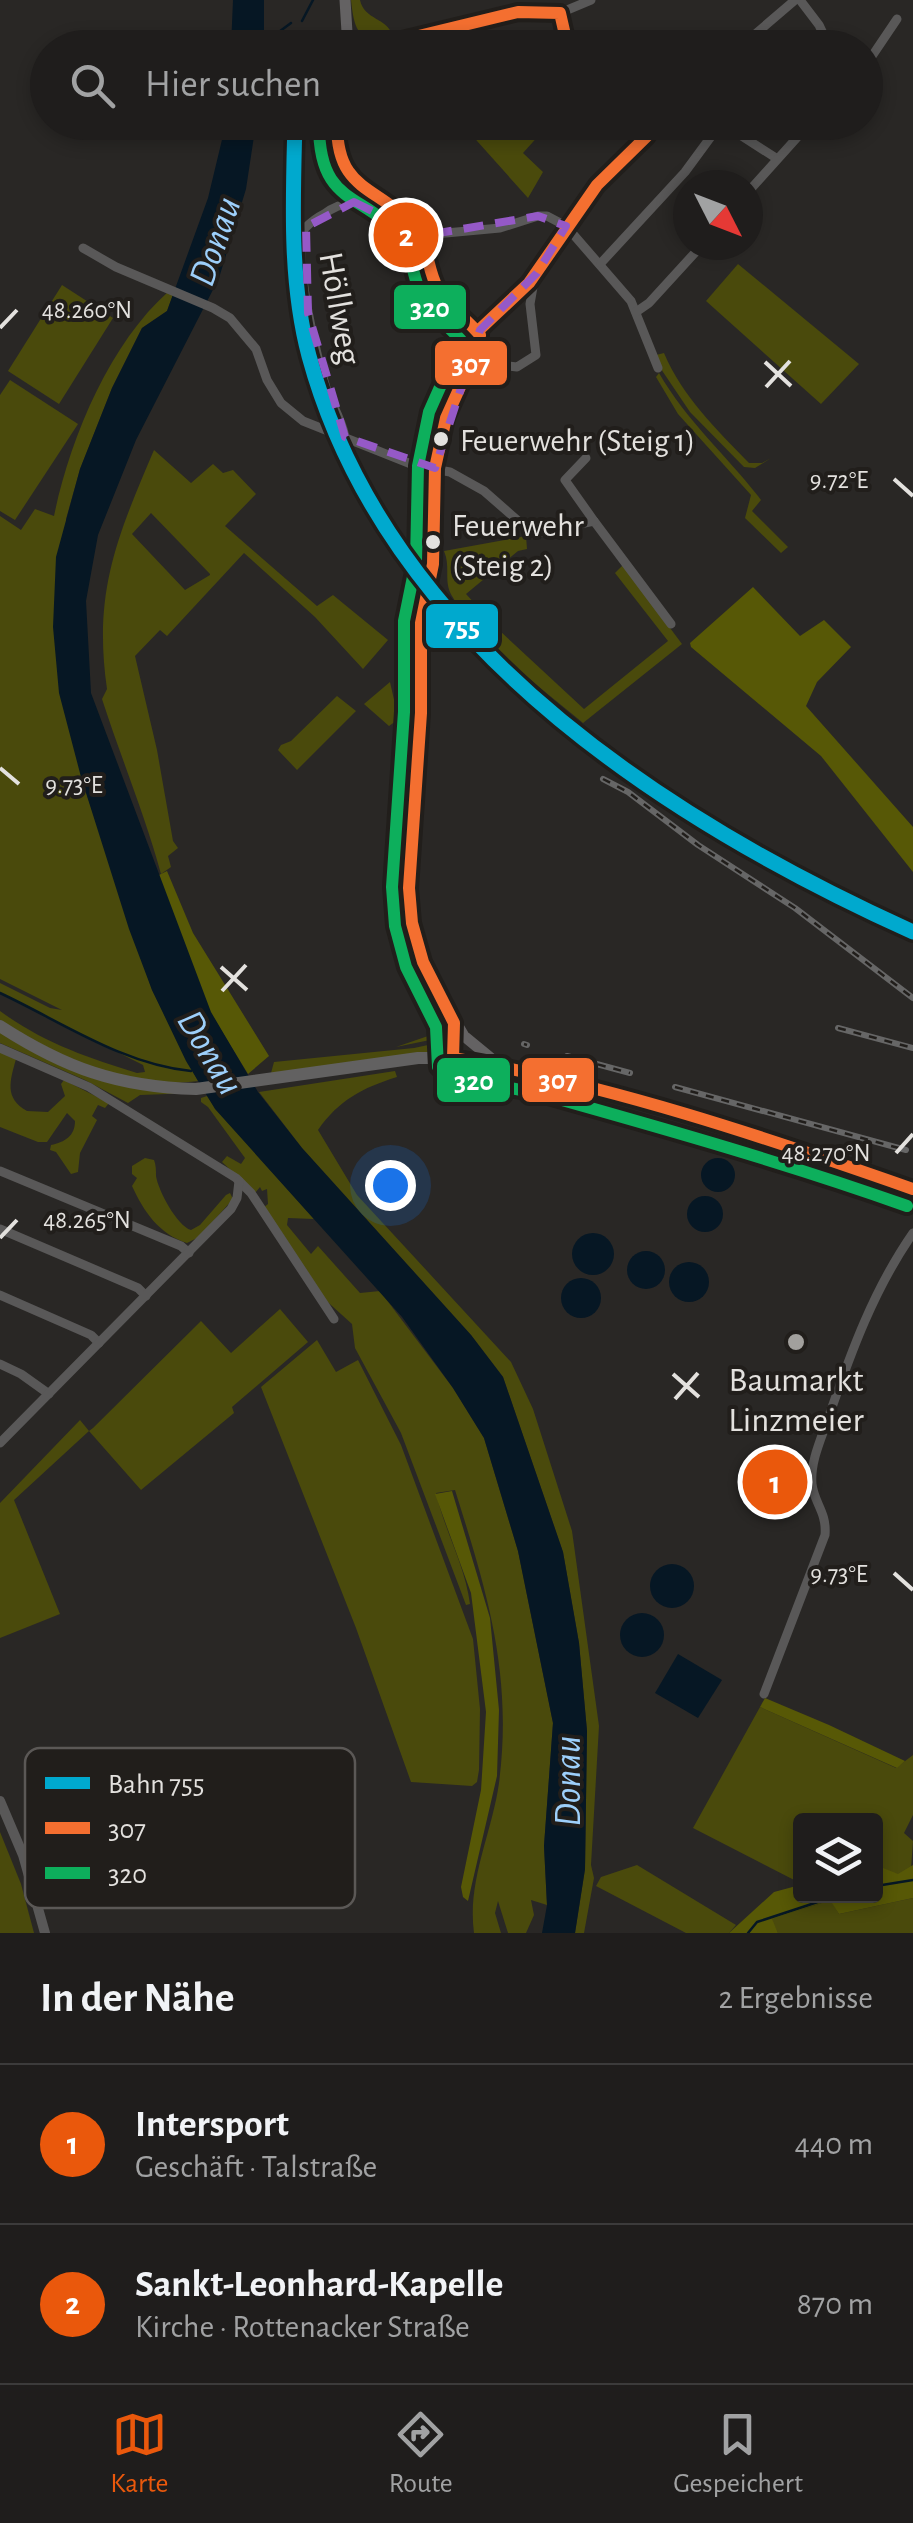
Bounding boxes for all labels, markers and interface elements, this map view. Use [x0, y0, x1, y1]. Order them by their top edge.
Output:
search box [30, 30, 883, 140]
icon: search [65, 58, 120, 113]
text: Hier suchen [145, 66, 321, 104]
north arrow [673, 170, 763, 260]
water label: Donau [183, 192, 249, 291]
pin: 2 [374, 198, 438, 272]
street label: Höllweg [312, 249, 367, 367]
line badge: 320 [392, 283, 468, 331]
text: 320 [410, 295, 450, 323]
text: 48.260°N [42, 298, 132, 323]
line badge: 307 [433, 339, 509, 387]
text: 307 [452, 351, 490, 379]
place label: Feuerwehr (Steig 1) [460, 425, 695, 457]
marker: Feuerwehr (Steig 1) [431, 429, 451, 449]
text: 9.72°E [810, 468, 868, 493]
place label: Feuerwehr (Steig 2) [452, 510, 584, 582]
marker: Feuerwehr (Steig 2) [423, 532, 443, 552]
line badge: 755 [424, 602, 500, 650]
text: 755 [444, 614, 480, 642]
text: 9.73°E [45, 773, 103, 798]
water label: Donau [169, 1004, 249, 1102]
line badge: 320 [435, 1056, 512, 1104]
line badge: 307 [520, 1056, 596, 1104]
text: 307 [539, 1067, 577, 1095]
text: 320 [454, 1068, 494, 1096]
text: 48.270°N [781, 1141, 871, 1166]
your location [365, 1160, 416, 1211]
text: 48.265°N [43, 1208, 131, 1233]
marker: Baumarkt Linzmeier [785, 1331, 807, 1353]
place label: Baumarkt Linzmeier [728, 1363, 864, 1438]
pin: 1 [742, 1444, 808, 1520]
text: 9.73°E [810, 1562, 868, 1587]
water label: Donau [550, 1735, 588, 1827]
legend [25, 1748, 355, 1908]
text: Bahn 755 [108, 1771, 204, 1799]
map controls [793, 1813, 883, 1903]
button: layers [793, 1813, 883, 1903]
text: 307 [108, 1816, 146, 1844]
text: 320 [108, 1861, 147, 1889]
text: In der Nähe [40, 1977, 235, 2019]
text: 2 Ergebnisse [719, 1982, 873, 2014]
text: Intersport [135, 2106, 289, 2144]
text: 1 [67, 2128, 78, 2160]
text: 440 m [794, 2128, 873, 2160]
text: Geschäft · Talstraße [135, 2151, 377, 2183]
text: Sankt-Leonhard-Kapelle [135, 2266, 503, 2304]
text: 2 [65, 2288, 80, 2320]
text: 870 m [797, 2288, 873, 2320]
text: Kirche · Rottenacker Straße [135, 2311, 470, 2343]
tab: Karte [110, 2407, 168, 2501]
tab: Route [389, 2407, 453, 2501]
tab: Gespeichert [673, 2407, 803, 2501]

